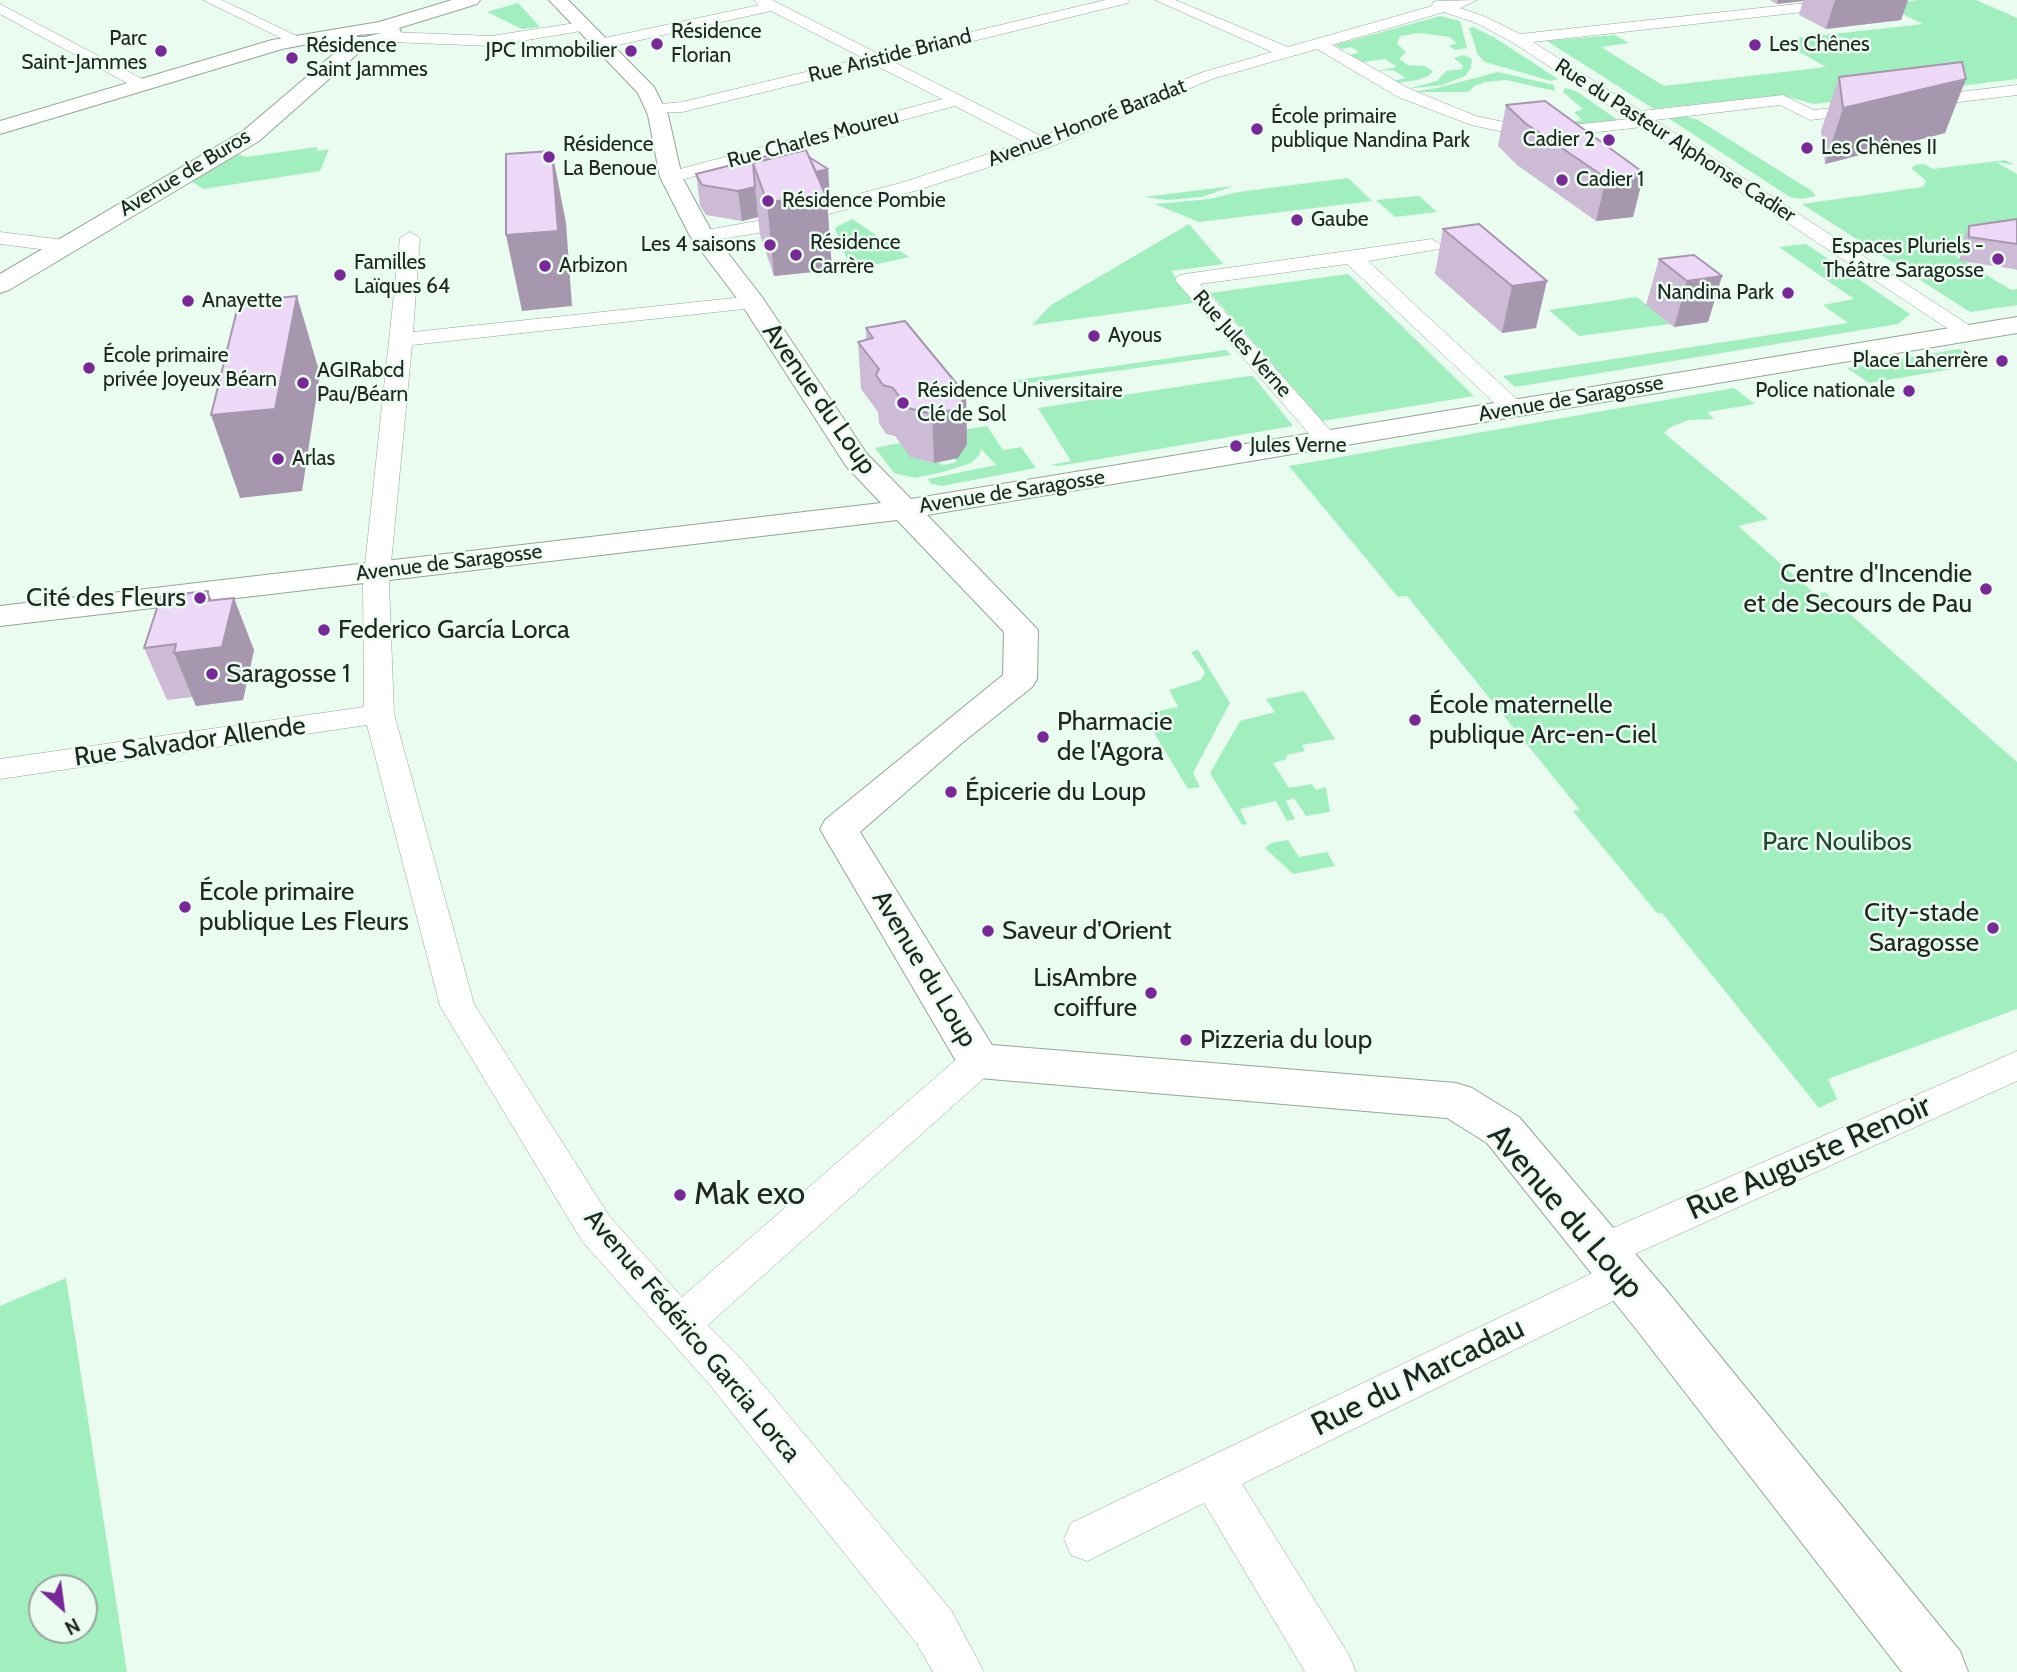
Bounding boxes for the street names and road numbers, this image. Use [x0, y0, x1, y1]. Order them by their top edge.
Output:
street label: Rue Aristide Briand [806, 24, 974, 88]
street label: Rue du Pasteur Alphonse Cadier [1550, 54, 1800, 228]
street label: Avenue Honoré Baradat [984, 74, 1190, 172]
street label: Rue Charles Moureu [725, 104, 901, 174]
street label: Avenue de Buros [115, 124, 255, 222]
street label: Rue Jules Verne [1187, 285, 1297, 403]
street label: Avenue du Loup [755, 317, 883, 481]
street label: Avenue de Saragosse [1476, 370, 1666, 428]
street label: Avenue de Saragosse [917, 465, 1107, 519]
street label: Avenue de Saragosse [354, 539, 544, 587]
street label: Rue Salvador Allende [72, 710, 308, 774]
street label: Avenue du Loup [865, 885, 983, 1053]
street label: Rue Auguste Renoir [1681, 1087, 1937, 1229]
street label: Avenue du Loup [1479, 1117, 1651, 1307]
street label: Avenue Fédérico Garcia Lorca [577, 1203, 807, 1469]
street label: Rue du Marcadau [1305, 1309, 1531, 1445]

